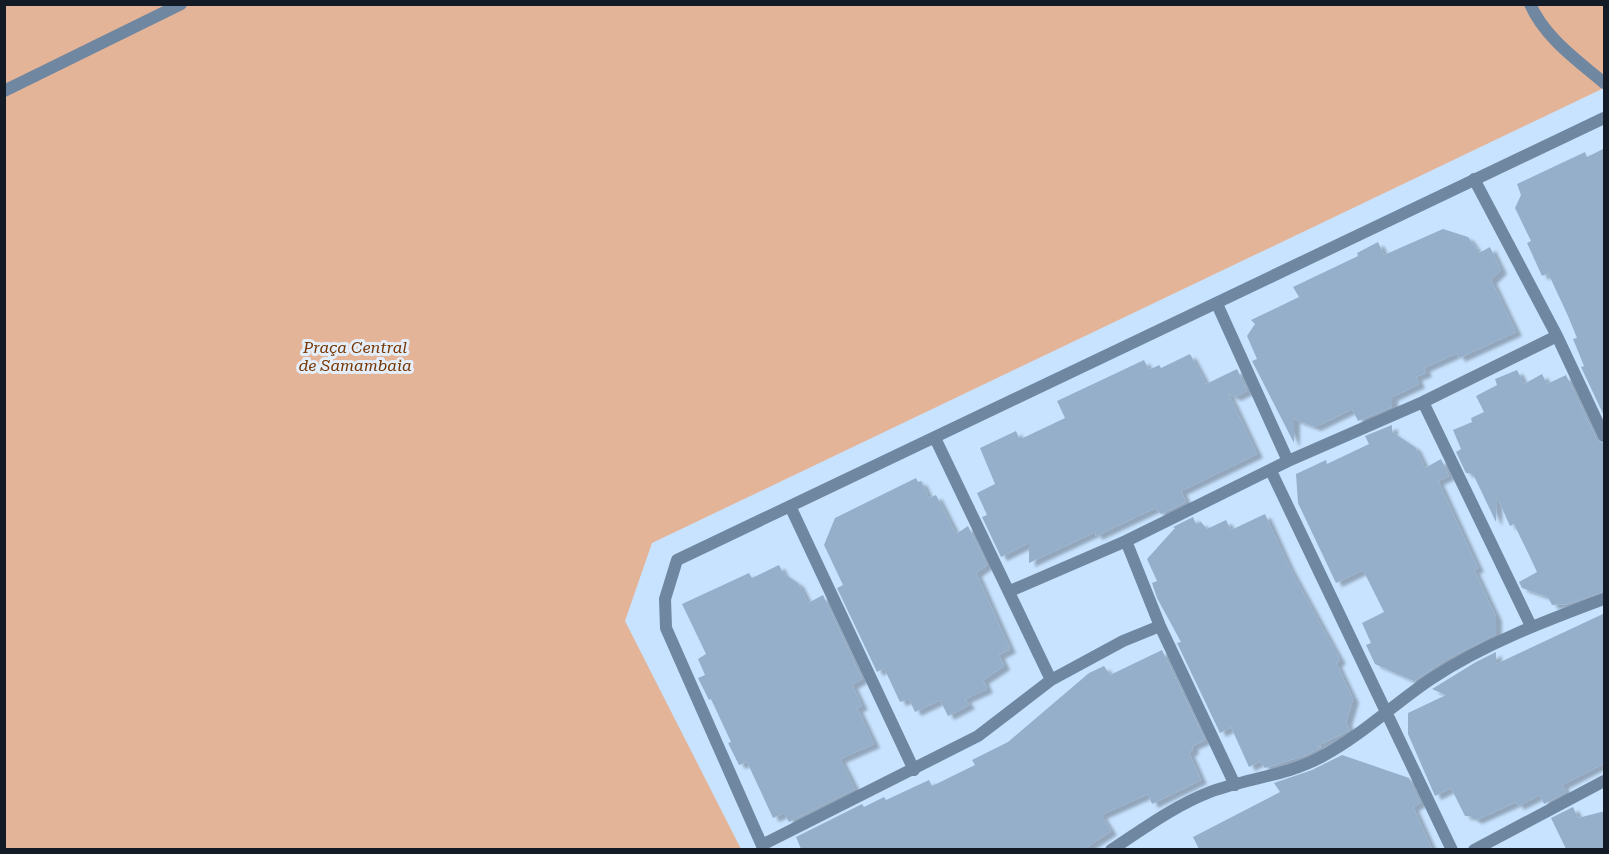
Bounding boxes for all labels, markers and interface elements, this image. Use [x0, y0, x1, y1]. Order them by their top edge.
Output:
park label: Praça Central de Samambaia [298, 338, 412, 375]

